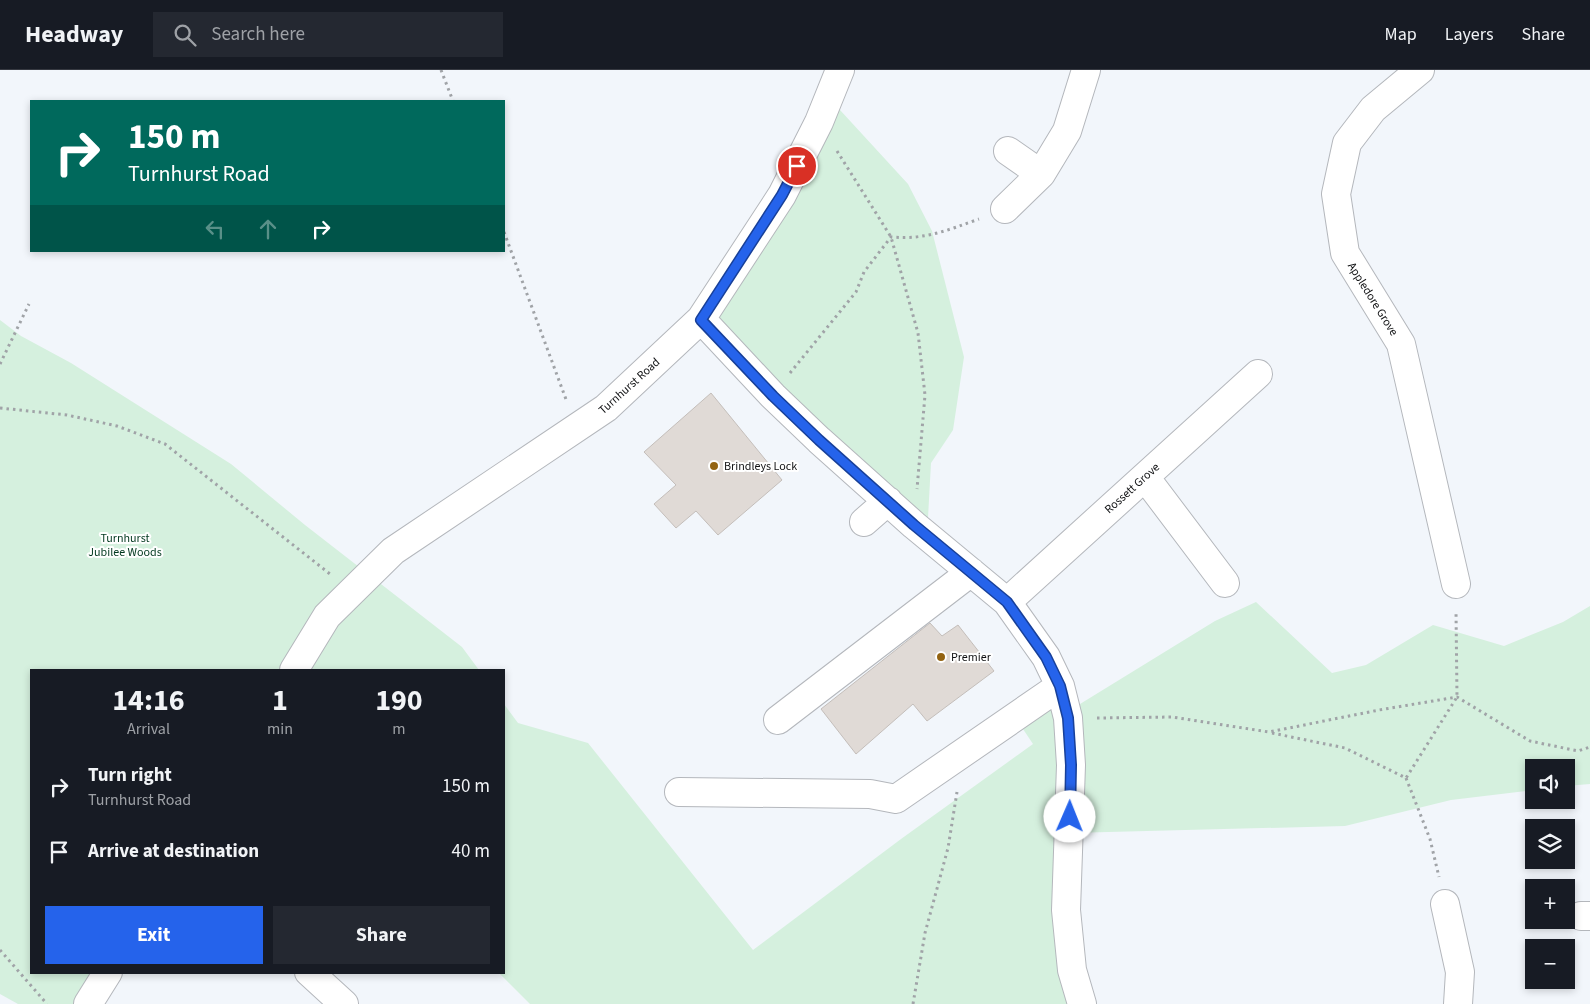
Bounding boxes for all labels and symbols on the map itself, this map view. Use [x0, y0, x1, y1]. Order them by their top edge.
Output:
pin [776, 145, 818, 187]
street label: Appledore Grove [1343, 259, 1402, 339]
street label: Turnhurst Road [595, 354, 664, 419]
place label: Brindleys Lock [724, 458, 797, 475]
street label: Rossett Grove [1101, 459, 1164, 518]
marker: Brindleys Lock [708, 460, 720, 472]
park label: Turnhurst Jubilee Woods [88, 530, 162, 561]
place label: Premier [951, 649, 992, 666]
marker: Premier [935, 651, 947, 663]
position arrow [1043, 790, 1095, 842]

